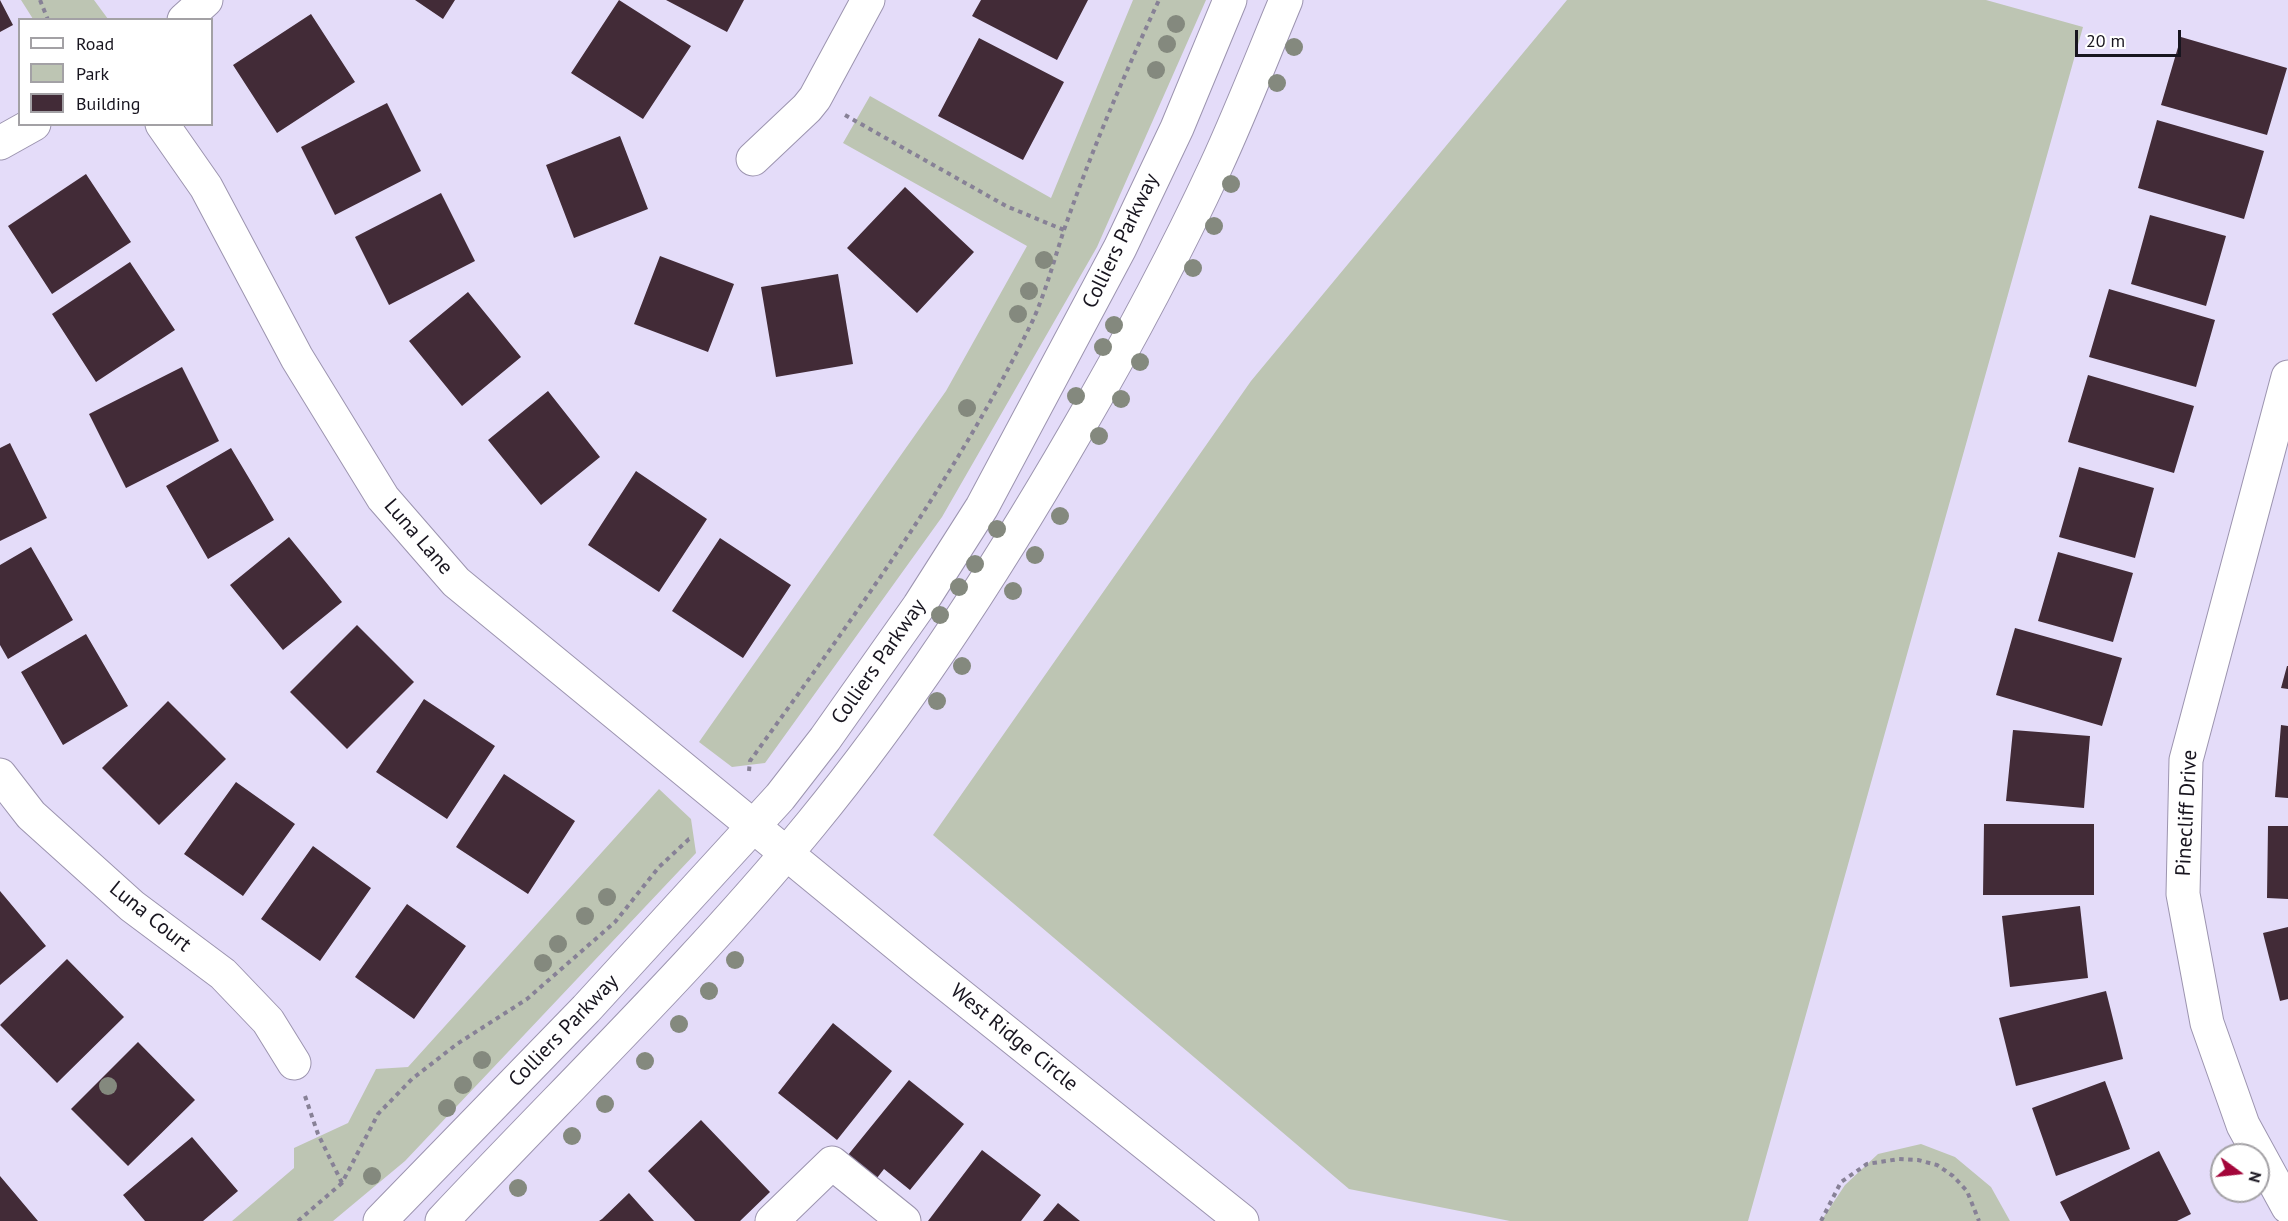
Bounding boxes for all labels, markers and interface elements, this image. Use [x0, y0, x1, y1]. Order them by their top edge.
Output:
legend [18, 18, 213, 126]
scale bar [2078, 18, 2184, 56]
text: 20 m [2086, 29, 2125, 52]
text: Road [76, 32, 114, 55]
text: Park [76, 62, 109, 85]
text: Building [76, 92, 140, 115]
street label: Colliers Parkway [1077, 169, 1165, 313]
street label: Luna Lane [378, 494, 458, 580]
street label: Colliers Parkway [827, 595, 931, 729]
street label: Pinecliff Drive [2171, 749, 2203, 877]
street label: Luna Court [104, 876, 196, 958]
street label: Colliers Parkway [504, 969, 624, 1093]
street label: West Ridge Circle [945, 979, 1083, 1097]
north arrow [2210, 1143, 2270, 1203]
text: N [2244, 1169, 2266, 1185]

